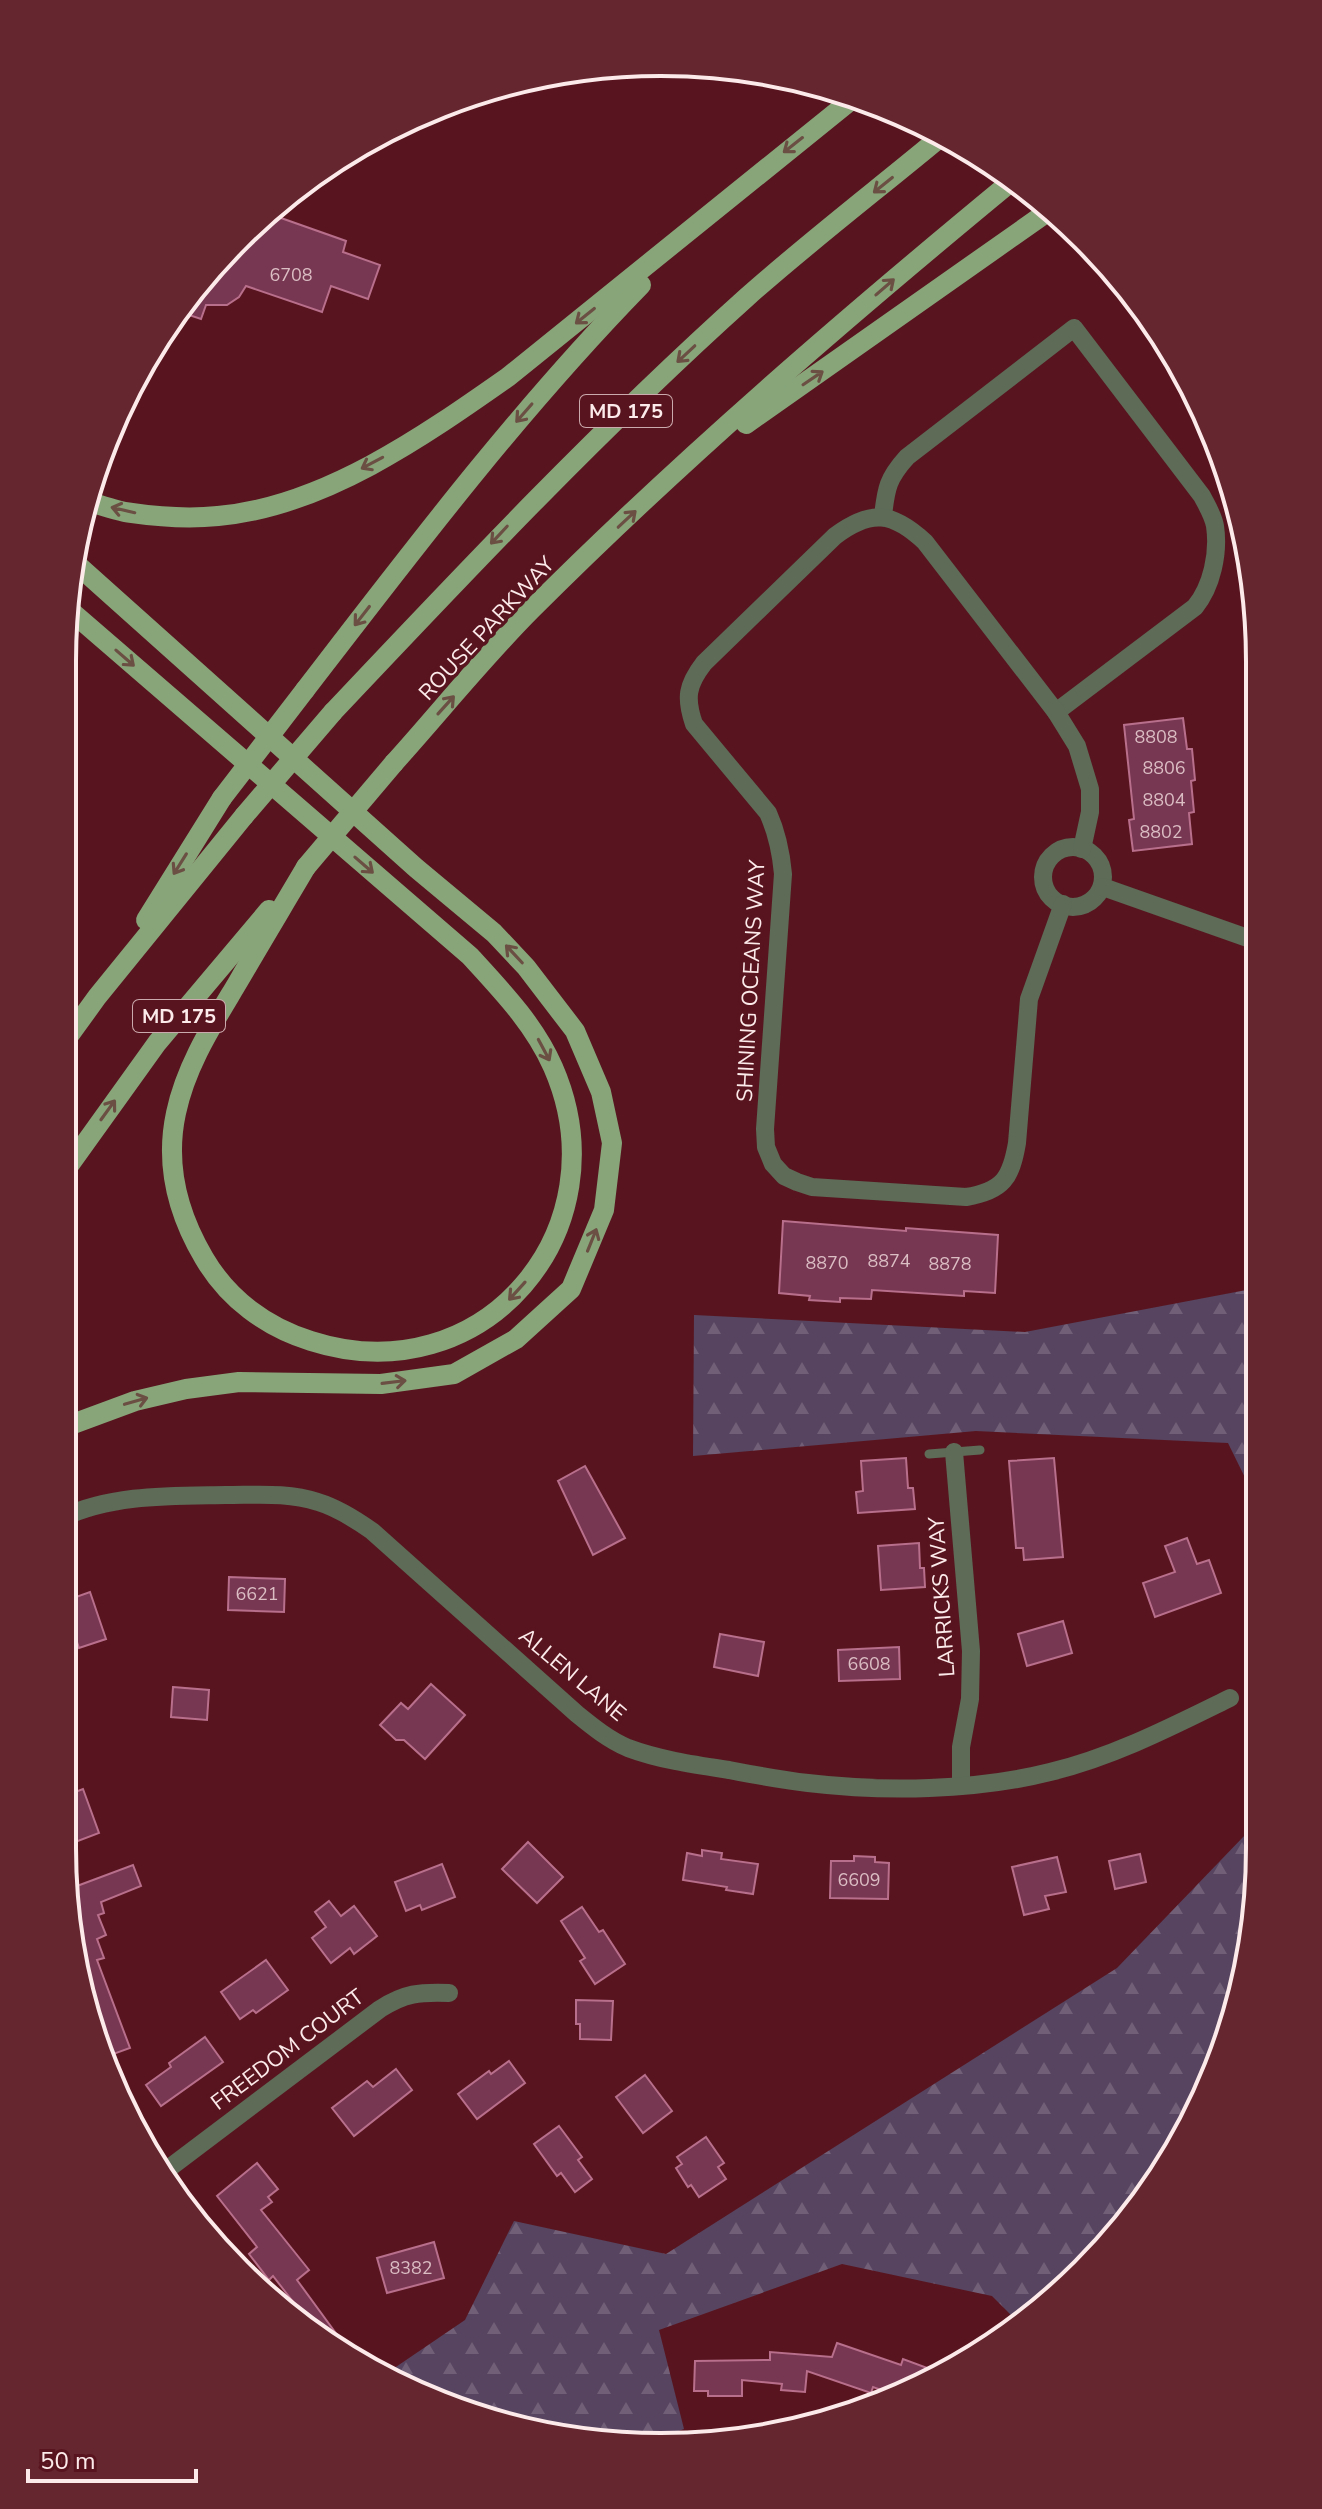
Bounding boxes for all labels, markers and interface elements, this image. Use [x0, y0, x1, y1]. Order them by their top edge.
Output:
one-way arrow [783, 136, 804, 154]
one-way arrow [872, 175, 893, 193]
house number: 6708 [269, 263, 313, 287]
one-way arrow [874, 279, 894, 297]
one-way arrow [575, 306, 596, 324]
one-way arrow [676, 345, 696, 363]
one-way arrow [802, 370, 824, 386]
road number: MD 175 [580, 395, 672, 427]
one-way arrow [515, 402, 533, 423]
one-way arrow [361, 456, 384, 472]
one-way arrow [110, 502, 136, 517]
one-way arrow [617, 509, 637, 528]
one-way arrow [491, 525, 509, 545]
street label: ROUSE PARKWAY [412, 550, 562, 707]
one-way arrow [354, 605, 371, 627]
one-way arrow [114, 649, 134, 667]
one-way arrow [437, 695, 455, 715]
house number: 8808 [1134, 725, 1178, 749]
house number: 8806 [1142, 756, 1186, 780]
house number: 8804 [1142, 788, 1186, 812]
house number: 8802 [1139, 820, 1183, 844]
one-way arrow [172, 852, 188, 875]
one-way arrow [353, 855, 373, 873]
street label: SHINING OCEANS WAY [730, 858, 772, 1103]
one-way arrow [505, 945, 524, 965]
road number: MD 175 [133, 1000, 225, 1032]
one-way arrow [536, 1037, 552, 1061]
one-way arrow [100, 1100, 116, 1122]
one-way arrow [585, 1228, 600, 1253]
house number: 8874 [867, 1249, 911, 1273]
house number: 8870 [805, 1251, 849, 1275]
house number: 8878 [928, 1252, 972, 1276]
one-way arrow [509, 1280, 527, 1300]
one-way arrow [381, 1374, 406, 1389]
one-way arrow [122, 1393, 148, 1408]
street label: LARRICKS WAY [921, 1515, 963, 1678]
house number: 6621 [235, 1582, 279, 1606]
street label: ALLEN LANE [512, 1621, 632, 1728]
house number: 6608 [847, 1652, 891, 1676]
house number: 6609 [837, 1868, 881, 1892]
street label: FREEDOM COURT [205, 1982, 371, 2117]
house number: 8382 [389, 2256, 433, 2280]
scale bar [28, 2433, 196, 2483]
text: 50 m [40, 2445, 96, 2477]

